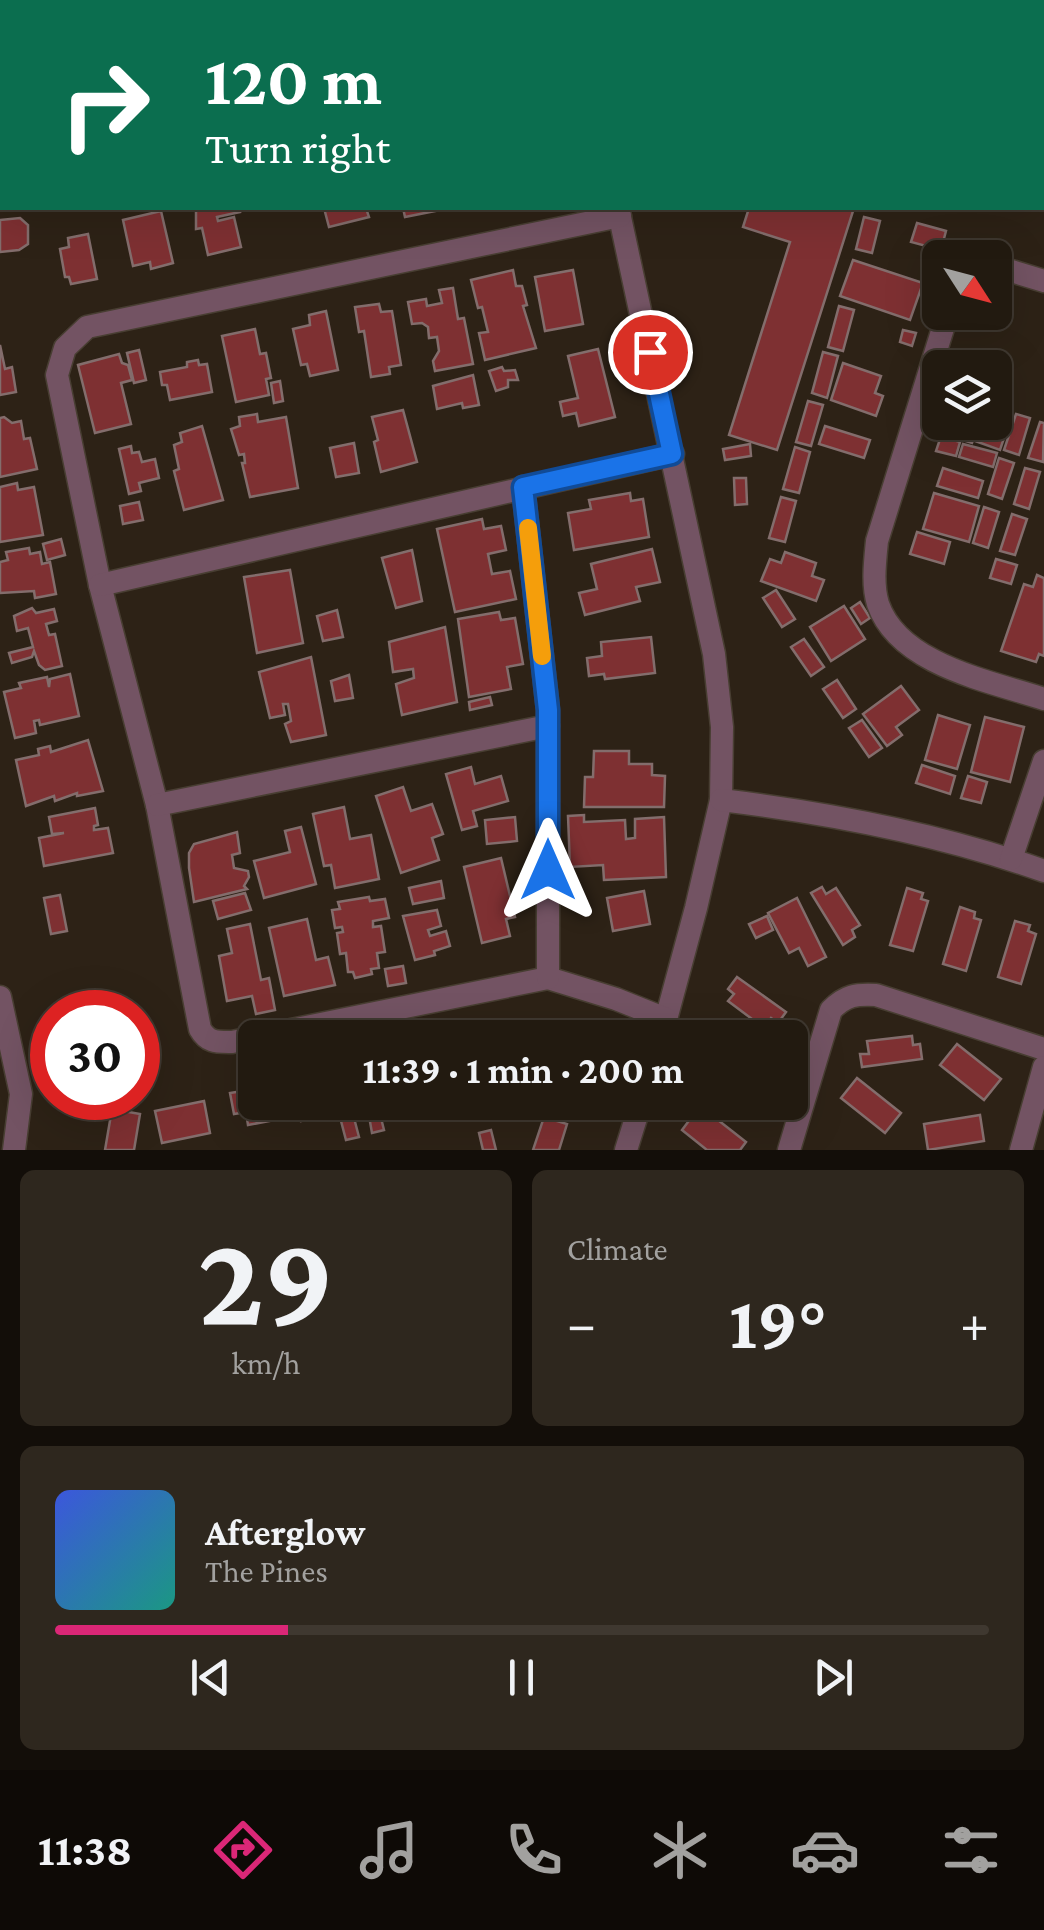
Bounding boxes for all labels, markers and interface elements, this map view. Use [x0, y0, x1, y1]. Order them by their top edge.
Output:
icon: right [40, 40, 170, 170]
text: 120 m [205, 41, 382, 119]
text: Turn right [205, 123, 390, 173]
north arrow [922, 240, 1012, 330]
map controls [922, 240, 1012, 440]
pin [608, 310, 693, 395]
icon: arrive [623, 325, 678, 380]
button: layers [922, 350, 1012, 440]
position arrow [496, 818, 600, 922]
speed limit sign: 30 [30, 990, 160, 1120]
text: 11:39 · 1 min · 200 m [362, 1049, 684, 1091]
text: 29 [198, 1207, 334, 1352]
text: Climate [567, 1231, 668, 1267]
text: 19° [729, 1281, 827, 1364]
text: − [567, 1293, 596, 1354]
text: + [960, 1293, 989, 1354]
text: km/h [232, 1345, 301, 1381]
text: Afterglow [205, 1511, 365, 1553]
text: The Pines [205, 1553, 328, 1589]
icon: previous [183, 1650, 238, 1705]
icon: pause [494, 1650, 549, 1705]
icon: next [806, 1650, 861, 1705]
icon: directions [208, 1815, 278, 1885]
icon: music [354, 1815, 424, 1885]
icon: phone [499, 1815, 569, 1885]
icon: climate [645, 1815, 715, 1885]
icon: car [790, 1815, 860, 1885]
icon: filters [936, 1815, 1006, 1885]
text: 11:38 [38, 1825, 132, 1875]

